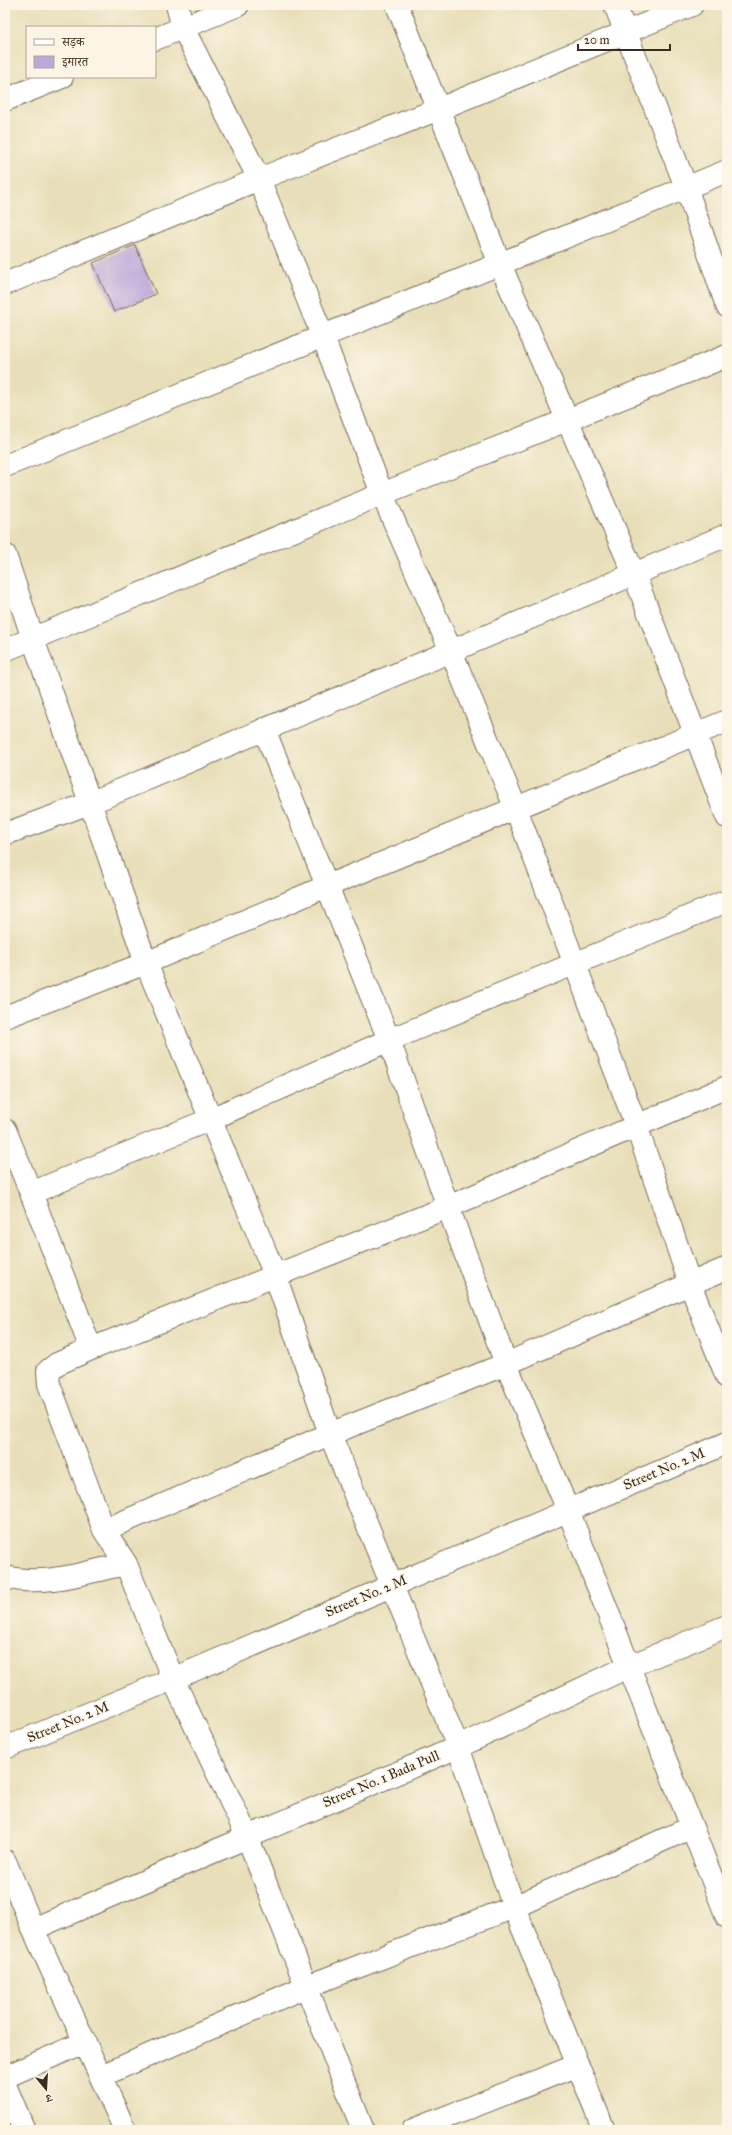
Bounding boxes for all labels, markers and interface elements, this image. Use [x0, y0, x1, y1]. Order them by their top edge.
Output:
legend [26, 26, 156, 78]
scale bar [578, 26, 670, 52]
text: 20 m [584, 33, 610, 47]
text: सड़क [61, 35, 86, 49]
text: इमारत [61, 55, 89, 69]
street label: Street No. 2 M [621, 1444, 707, 1494]
street label: Street No. 2 M [323, 1571, 409, 1621]
street label: Street No. 2 M [25, 1698, 111, 1746]
street label: Street No. 1 Bada Pull [320, 1747, 442, 1811]
north arrow [26, 2069, 66, 2109]
text: उ [43, 2091, 55, 2106]

